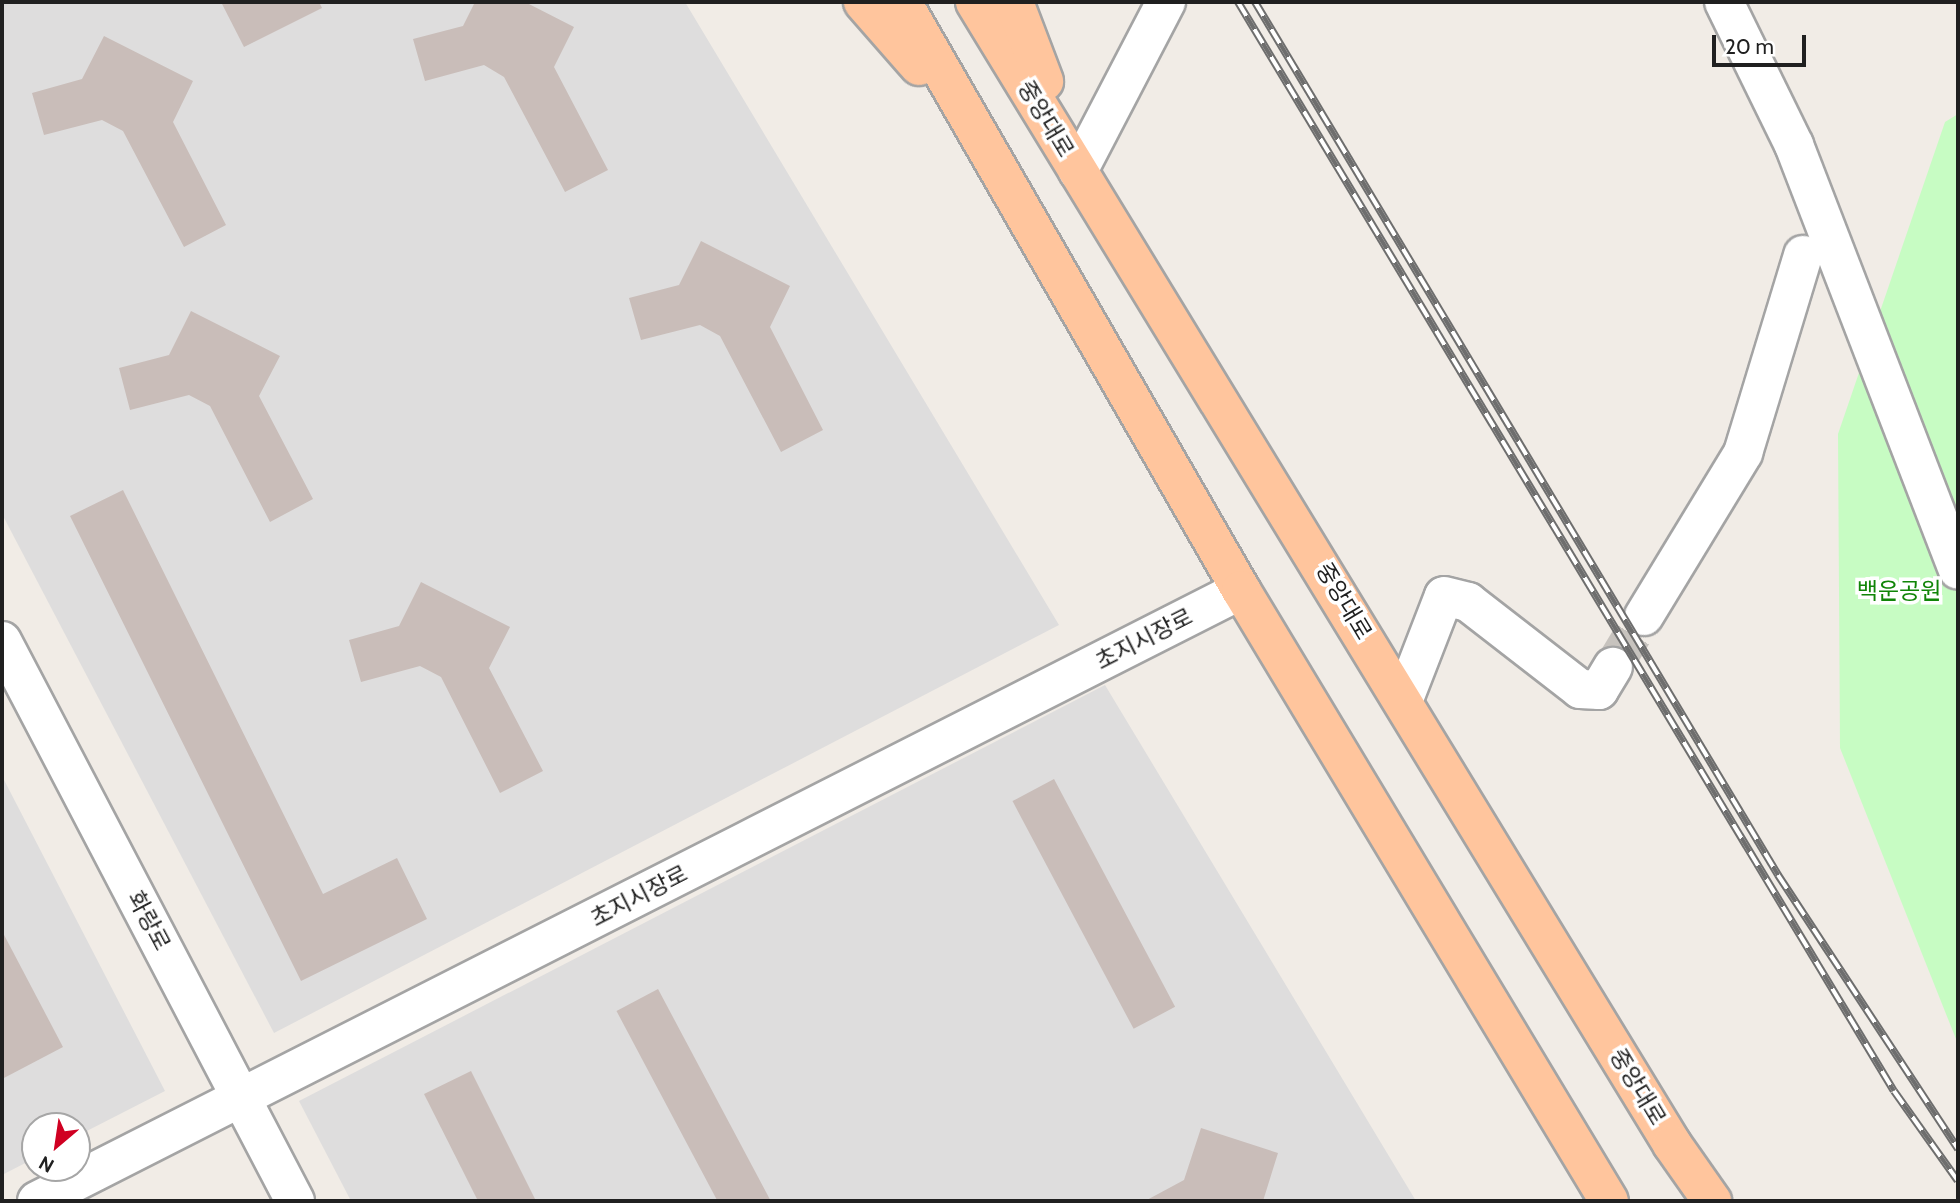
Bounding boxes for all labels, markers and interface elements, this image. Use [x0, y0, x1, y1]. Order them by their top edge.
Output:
scale bar [1715, 21, 1810, 65]
text: 20 m [1725, 34, 1774, 59]
street label: 중앙대로 [1012, 76, 1080, 162]
street label: 중앙대로 [1310, 558, 1378, 644]
park label: 백운공원 [1857, 577, 1941, 605]
street label: 초지시장로 [1091, 603, 1197, 675]
street label: 초지시장로 [586, 860, 692, 932]
street label: 화랑로 [122, 886, 176, 956]
street label: 중앙대로 [1604, 1044, 1672, 1130]
north arrow [21, 1112, 91, 1182]
text: N [35, 1151, 58, 1177]

